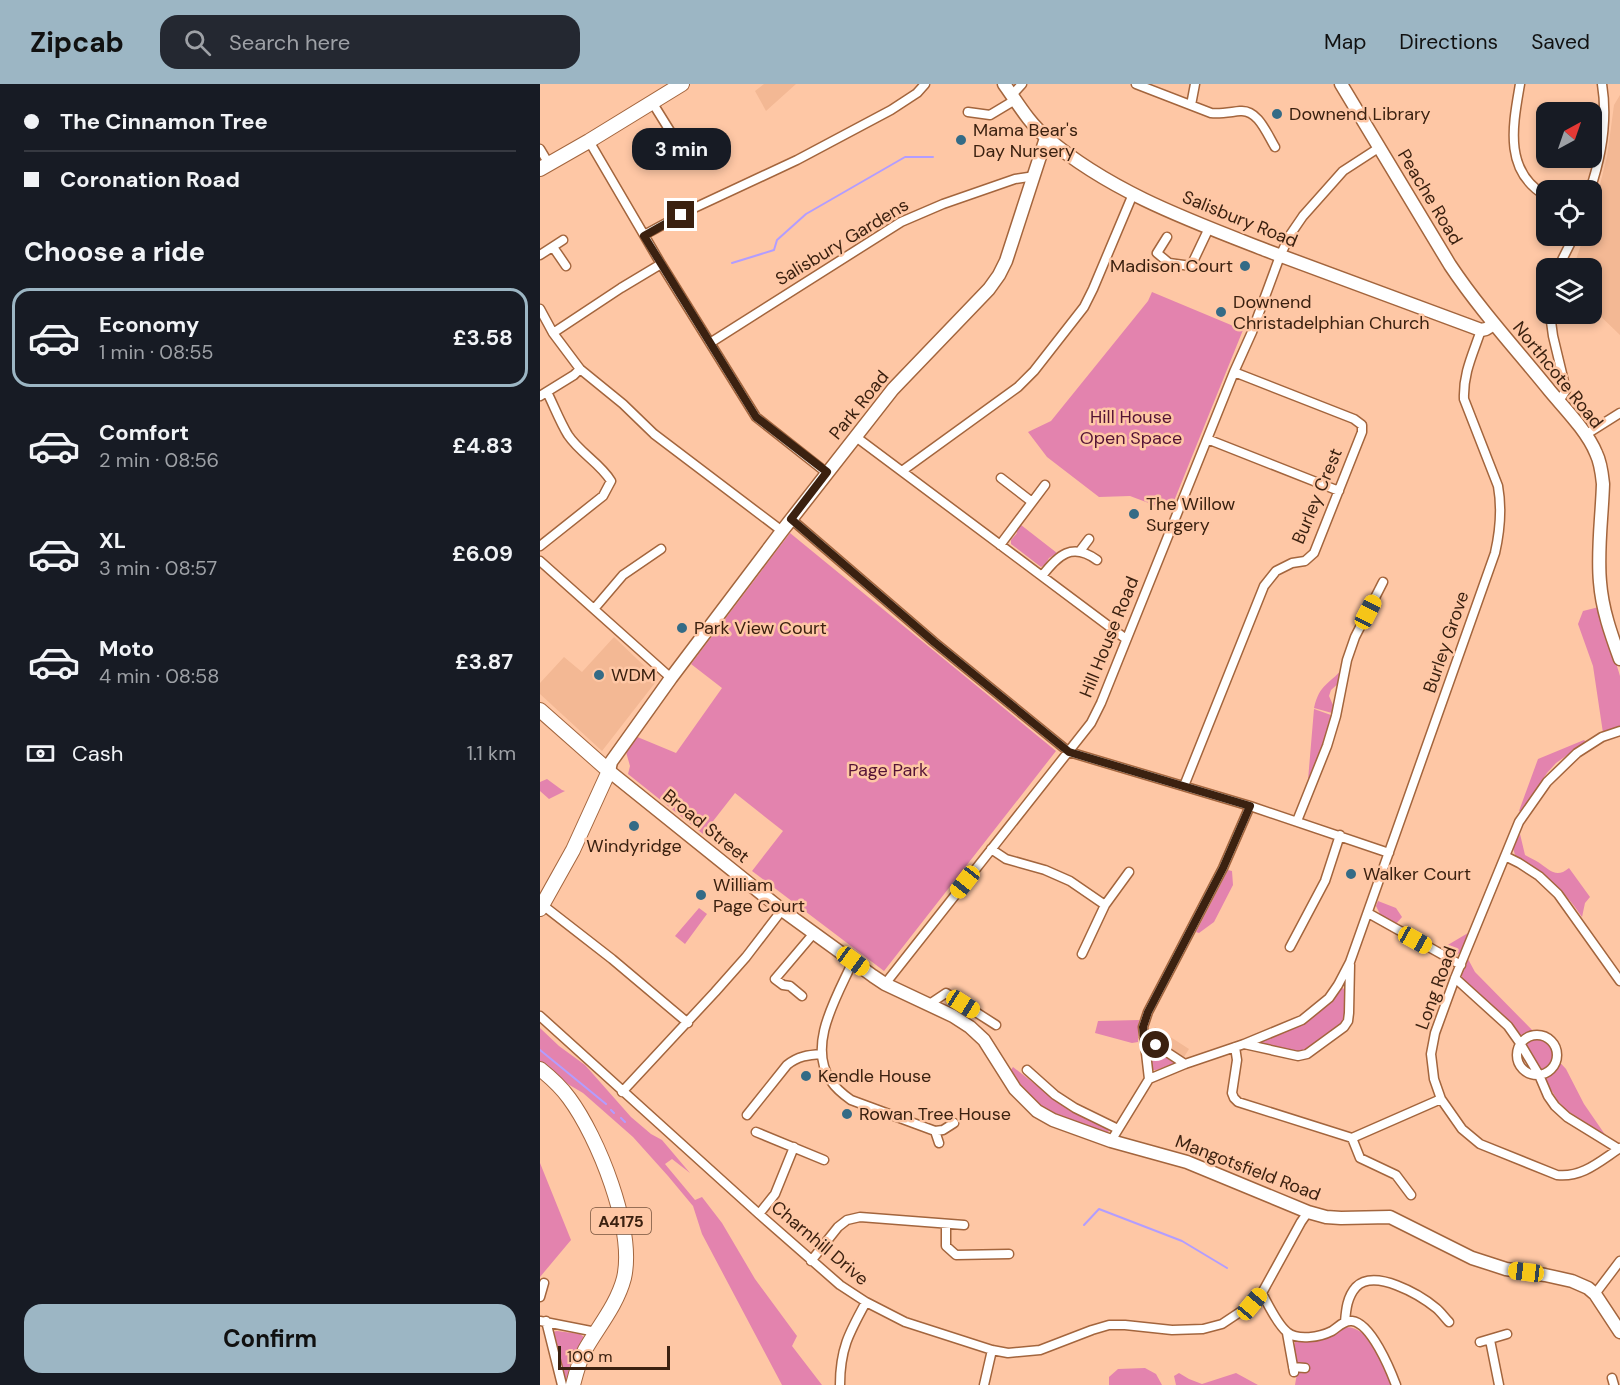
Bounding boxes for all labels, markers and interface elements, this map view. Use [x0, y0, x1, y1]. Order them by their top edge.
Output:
search box [160, 15, 580, 69]
text: Zipcab [30, 24, 124, 61]
icon: search [181, 26, 214, 59]
text: Search here [229, 28, 350, 57]
text: Map [1324, 28, 1366, 56]
text: Directions [1399, 28, 1498, 56]
text: Saved [1531, 28, 1590, 56]
place label: Downend Library [1289, 102, 1431, 126]
north arrow [1536, 102, 1602, 168]
map controls [1536, 102, 1602, 324]
text: The Cinnamon Tree [60, 107, 268, 136]
marker: Downend Library [1270, 107, 1284, 121]
place label: Mama Bear's Day Nursery [973, 118, 1078, 163]
callout: 3 min [632, 128, 730, 170]
marker: Mama Bear's Day Nursery [954, 133, 968, 147]
text: 3 min [655, 136, 708, 162]
street label: Peache Road [1392, 145, 1468, 249]
text: Coronation Road [60, 165, 240, 194]
button: locate [1536, 180, 1602, 246]
street label: Salisbury Road [1179, 185, 1301, 253]
street label: Salisbury Gardens [771, 193, 913, 291]
route end [667, 201, 694, 228]
text: Choose a ride [24, 234, 205, 269]
place label: Madison Court [1110, 254, 1233, 278]
button: layers [1536, 258, 1602, 324]
marker: Madison Court [1238, 259, 1252, 273]
place label: Downend Christadelphian Church [1233, 290, 1430, 335]
marker: Downend Christadelphian Church [1214, 305, 1228, 319]
text: Economy [99, 310, 199, 339]
icon: car [27, 311, 81, 365]
street label: Northcote Road [1507, 316, 1609, 434]
text: £3.58 [453, 323, 513, 352]
text: 1 min · 08:55 [99, 339, 214, 365]
street label: Park Road [824, 365, 894, 445]
park label: Hill House Open Space [1080, 405, 1182, 450]
text: Comfort [99, 418, 189, 447]
icon: car [27, 419, 81, 473]
text: £4.83 [452, 431, 513, 460]
street label: Burley Crest [1286, 445, 1348, 547]
text: 2 min · 08:56 [99, 447, 219, 473]
place label: The Willow Surgery [1146, 492, 1236, 537]
marker: The Willow Surgery [1127, 507, 1141, 521]
text: XL [99, 526, 126, 555]
icon: car [27, 527, 81, 581]
text: £6.09 [452, 539, 513, 568]
text: 3 min · 08:57 [99, 555, 217, 581]
street label: Hill House Road [1074, 573, 1144, 701]
street label: Burley Grove [1417, 588, 1475, 696]
car [1352, 592, 1384, 632]
place label: Park View Court [694, 616, 827, 640]
marker: Park View Court [675, 621, 689, 635]
text: Moto [99, 634, 154, 663]
icon: car [27, 635, 81, 689]
text: £3.87 [455, 647, 513, 676]
text: 4 min · 08:58 [99, 663, 219, 689]
place label: WDM [611, 663, 656, 687]
marker: WDM [592, 668, 606, 682]
icon: cash [24, 737, 57, 770]
text: Cash [72, 739, 123, 768]
text: 1.1 km [467, 740, 516, 766]
park label: Page Park [848, 758, 928, 782]
street label: Broad Street [658, 784, 754, 868]
marker: Windyridge [627, 819, 641, 833]
place label: Windyridge [586, 834, 682, 858]
car [947, 862, 983, 902]
place label: Walker Court [1363, 862, 1471, 886]
marker: Walker Court [1344, 867, 1358, 881]
place label: William Page Court [713, 873, 805, 918]
marker: William Page Court [694, 888, 708, 902]
car [1395, 923, 1435, 957]
car [833, 943, 873, 979]
street label: Long Road [1410, 943, 1462, 1033]
car [943, 987, 983, 1021]
route start [1142, 1031, 1169, 1058]
place label: Kendle House [818, 1064, 931, 1088]
marker: Kendle House [799, 1069, 813, 1083]
place label: Rowan Tree House [859, 1102, 1011, 1126]
marker: Rowan Tree House [840, 1107, 854, 1121]
street label: Mangotsfield Road [1172, 1129, 1324, 1207]
street label: Charnhill Drive [766, 1195, 874, 1291]
road number: A4175 [591, 1208, 651, 1234]
car [1507, 1261, 1545, 1283]
car [1234, 1284, 1270, 1324]
button: Confirm [24, 1304, 516, 1373]
scale bar [558, 1343, 670, 1370]
text: 100 m [567, 1346, 612, 1367]

